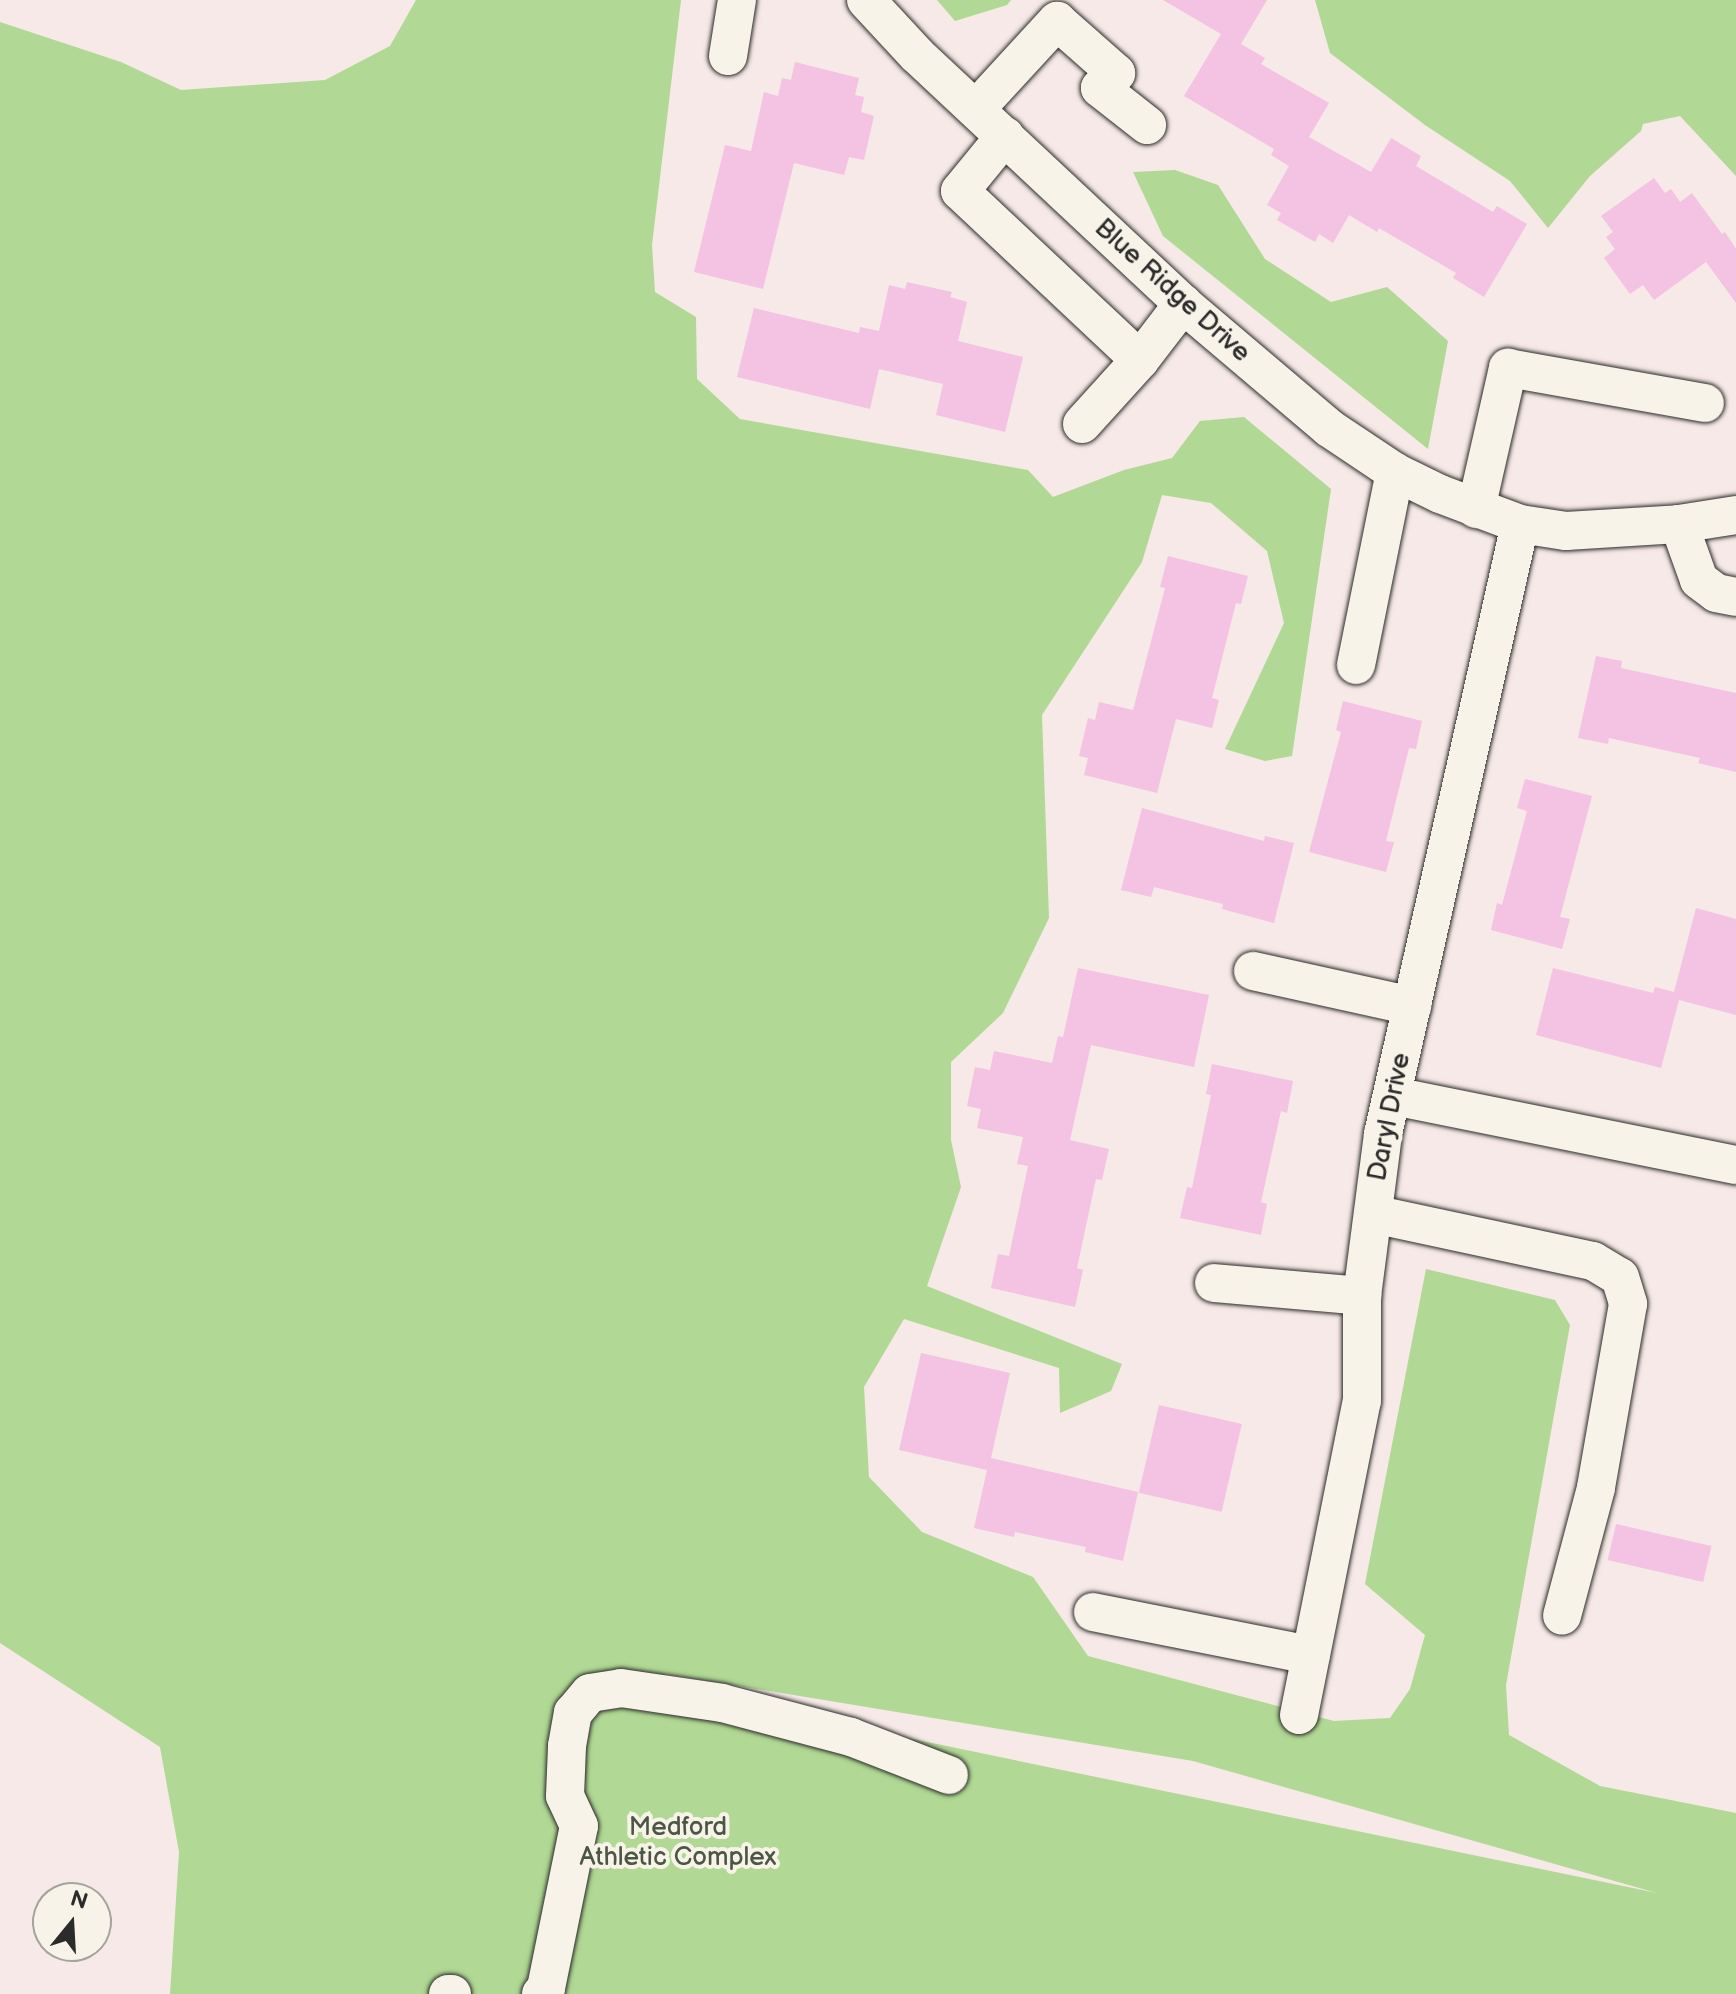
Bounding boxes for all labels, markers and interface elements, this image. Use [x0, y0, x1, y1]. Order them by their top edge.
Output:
street label: Blue Ridge Drive [1088, 213, 1256, 369]
street label: Daryl Drive [1362, 1050, 1418, 1184]
park label: Medford Athletic Complex [580, 1812, 776, 1874]
north arrow [32, 1882, 112, 1962]
text: N [67, 1885, 91, 1916]

